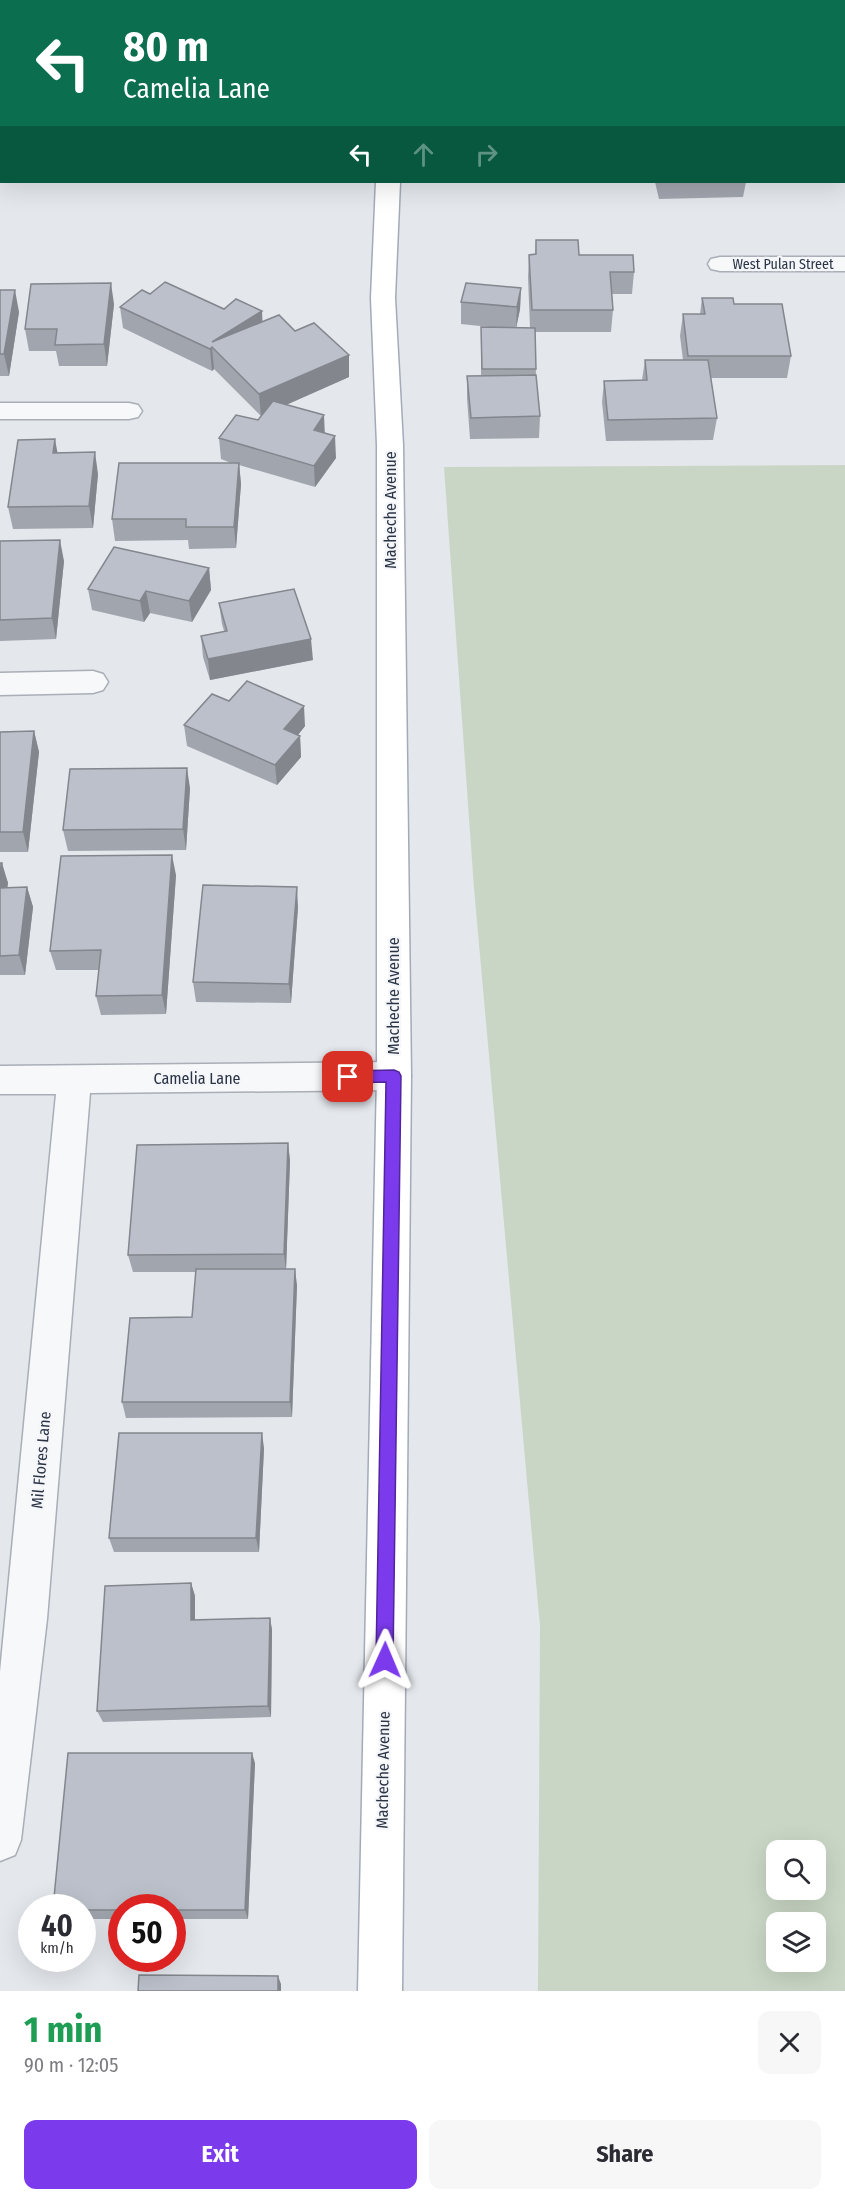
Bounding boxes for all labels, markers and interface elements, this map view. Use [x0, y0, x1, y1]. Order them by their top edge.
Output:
text: 80 m [123, 22, 209, 72]
icon: left [24, 24, 102, 102]
text: Camelia Lane [123, 73, 270, 105]
icon: left [344, 138, 377, 171]
icon: ahead [407, 138, 440, 171]
icon: right [470, 138, 503, 171]
street label: West Pulan Street [733, 256, 834, 273]
street label: Macheche Avenue [381, 451, 400, 569]
street label: Macheche Avenue [384, 937, 403, 1055]
pin [322, 1051, 373, 1102]
icon: arrive [331, 1060, 364, 1093]
street label: Camelia Lane [153, 1069, 241, 1088]
street label: Mil Flores Lane [27, 1410, 55, 1509]
position arrow [353, 1628, 417, 1692]
street label: Macheche Avenue [372, 1711, 394, 1829]
map controls [766, 1840, 826, 1972]
button: search [766, 1840, 826, 1900]
speed limit sign: 50 [108, 1894, 186, 1972]
text: 40 [41, 1908, 73, 1944]
button: layers [766, 1912, 826, 1972]
text: km/h [40, 1939, 74, 1957]
text: 1 min [24, 2008, 102, 2052]
button: close [758, 2011, 821, 2074]
text: 90 m · 12:05 [24, 2053, 118, 2077]
button: Exit [24, 2120, 417, 2189]
button: Share [429, 2120, 821, 2189]

